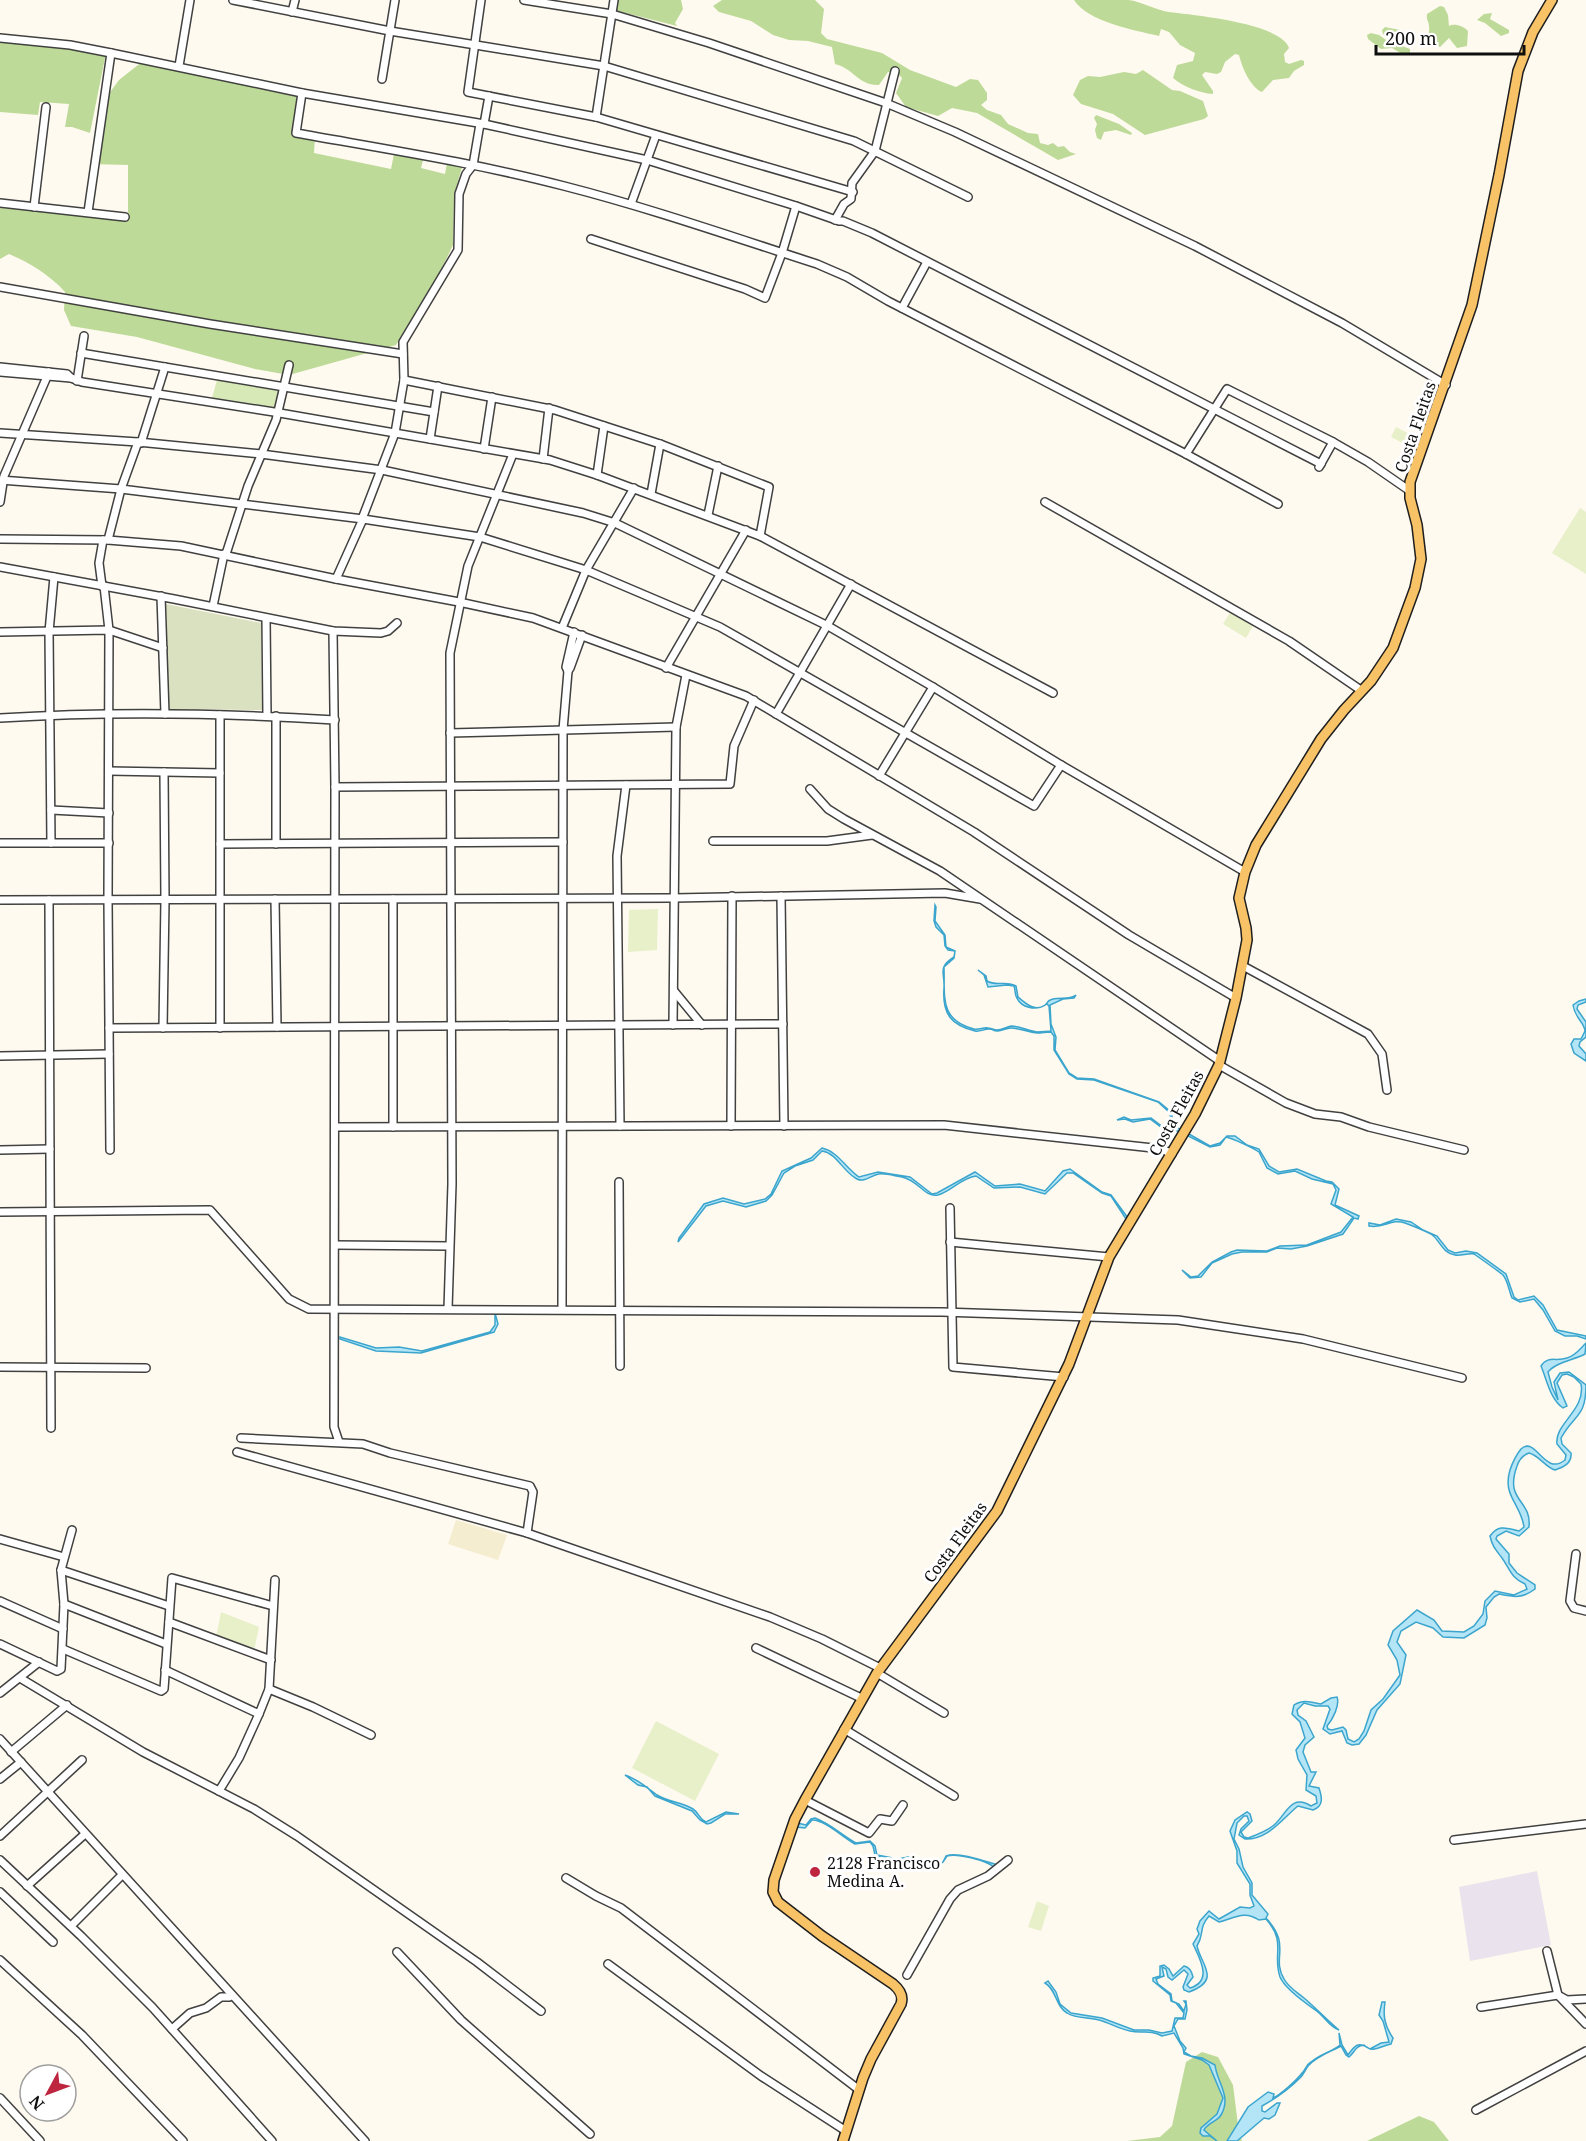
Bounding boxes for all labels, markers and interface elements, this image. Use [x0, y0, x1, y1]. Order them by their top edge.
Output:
scale bar [1376, 18, 1524, 56]
text: 200 m [1385, 26, 1437, 50]
street label: Costa Fleitas [1389, 378, 1441, 476]
street label: Costa Fleitas [1143, 1066, 1209, 1160]
street label: Costa Fleitas [918, 1497, 992, 1587]
place label: 2128 Francisco Medina A. [827, 1852, 940, 1892]
marker: 2128 Francisco Medina A. [808, 1865, 822, 1879]
north arrow [18, 2063, 78, 2123]
text: N [24, 2091, 49, 2115]

